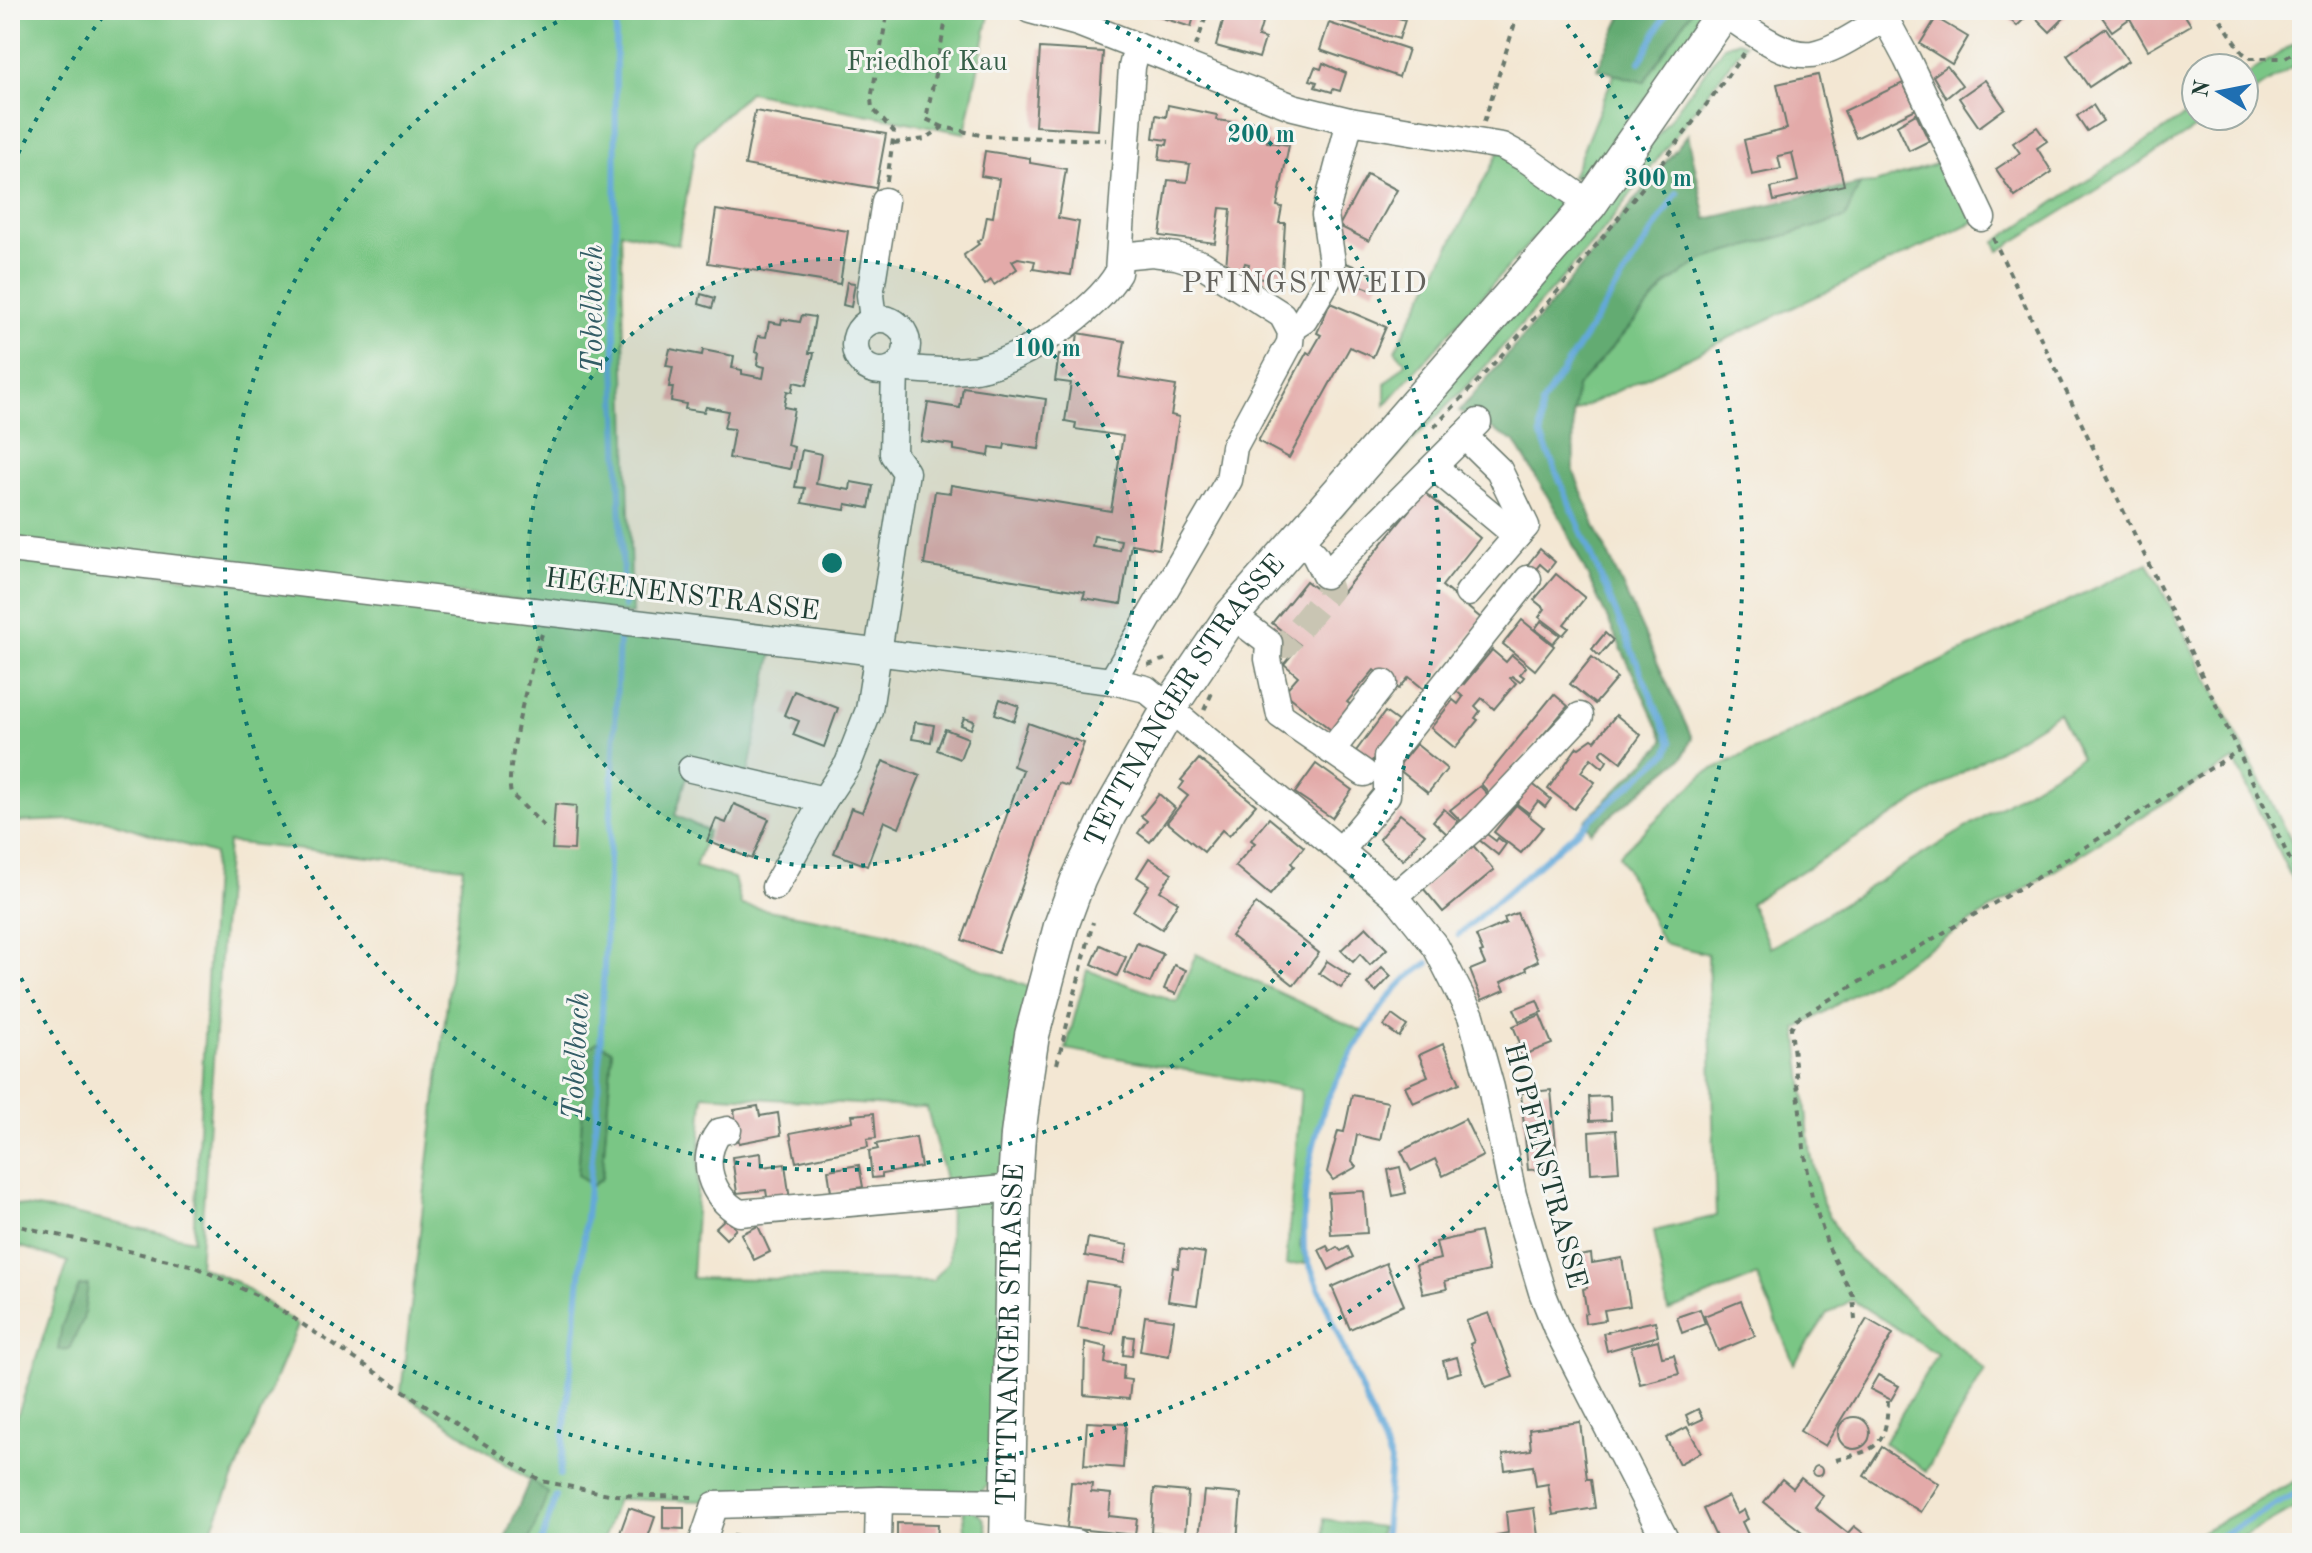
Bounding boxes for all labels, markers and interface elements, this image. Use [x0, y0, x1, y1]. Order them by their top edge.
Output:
park label: Friedhof Kau [846, 49, 1008, 77]
north arrow [2180, 52, 2260, 132]
text: N [2190, 79, 2215, 99]
text: 200 m [1227, 124, 1295, 148]
text: 300 m [1624, 168, 1692, 192]
water label: Tobelbach [579, 245, 609, 373]
district label: PFINGSTWEID [1181, 269, 1429, 299]
text: 100 m [1013, 338, 1081, 362]
centre of rings [818, 549, 846, 577]
street label: TETTNANGER STRASSE [1081, 550, 1291, 852]
street label: HEGENENSTRASSE [543, 565, 821, 627]
water label: Tobelbach [559, 991, 595, 1121]
street label: HOPFENSTRASSE [1498, 1040, 1590, 1292]
street label: TETTNANGER STRASSE [994, 1163, 1030, 1507]

